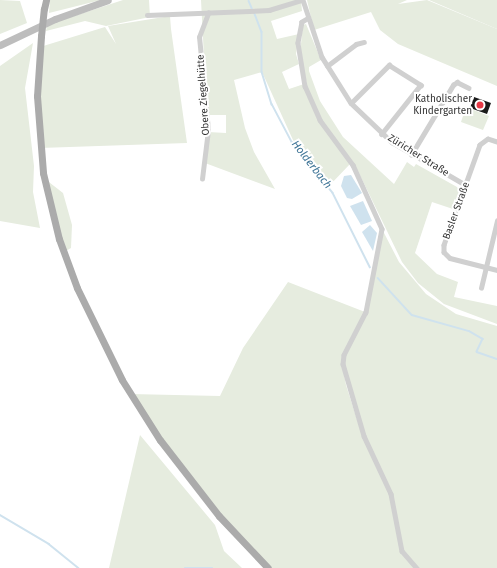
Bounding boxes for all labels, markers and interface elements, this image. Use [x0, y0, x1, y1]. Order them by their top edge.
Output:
street label: Obere Ziegelhütte [195, 54, 213, 136]
place label: Katholischer Kindergarten [413, 93, 472, 116]
marker: Katholischer Kindergarten [475, 100, 485, 110]
street label: Züricher Straße [385, 132, 451, 180]
water label: Holderbach [288, 138, 334, 192]
street label: Basler Straße [441, 181, 473, 241]

